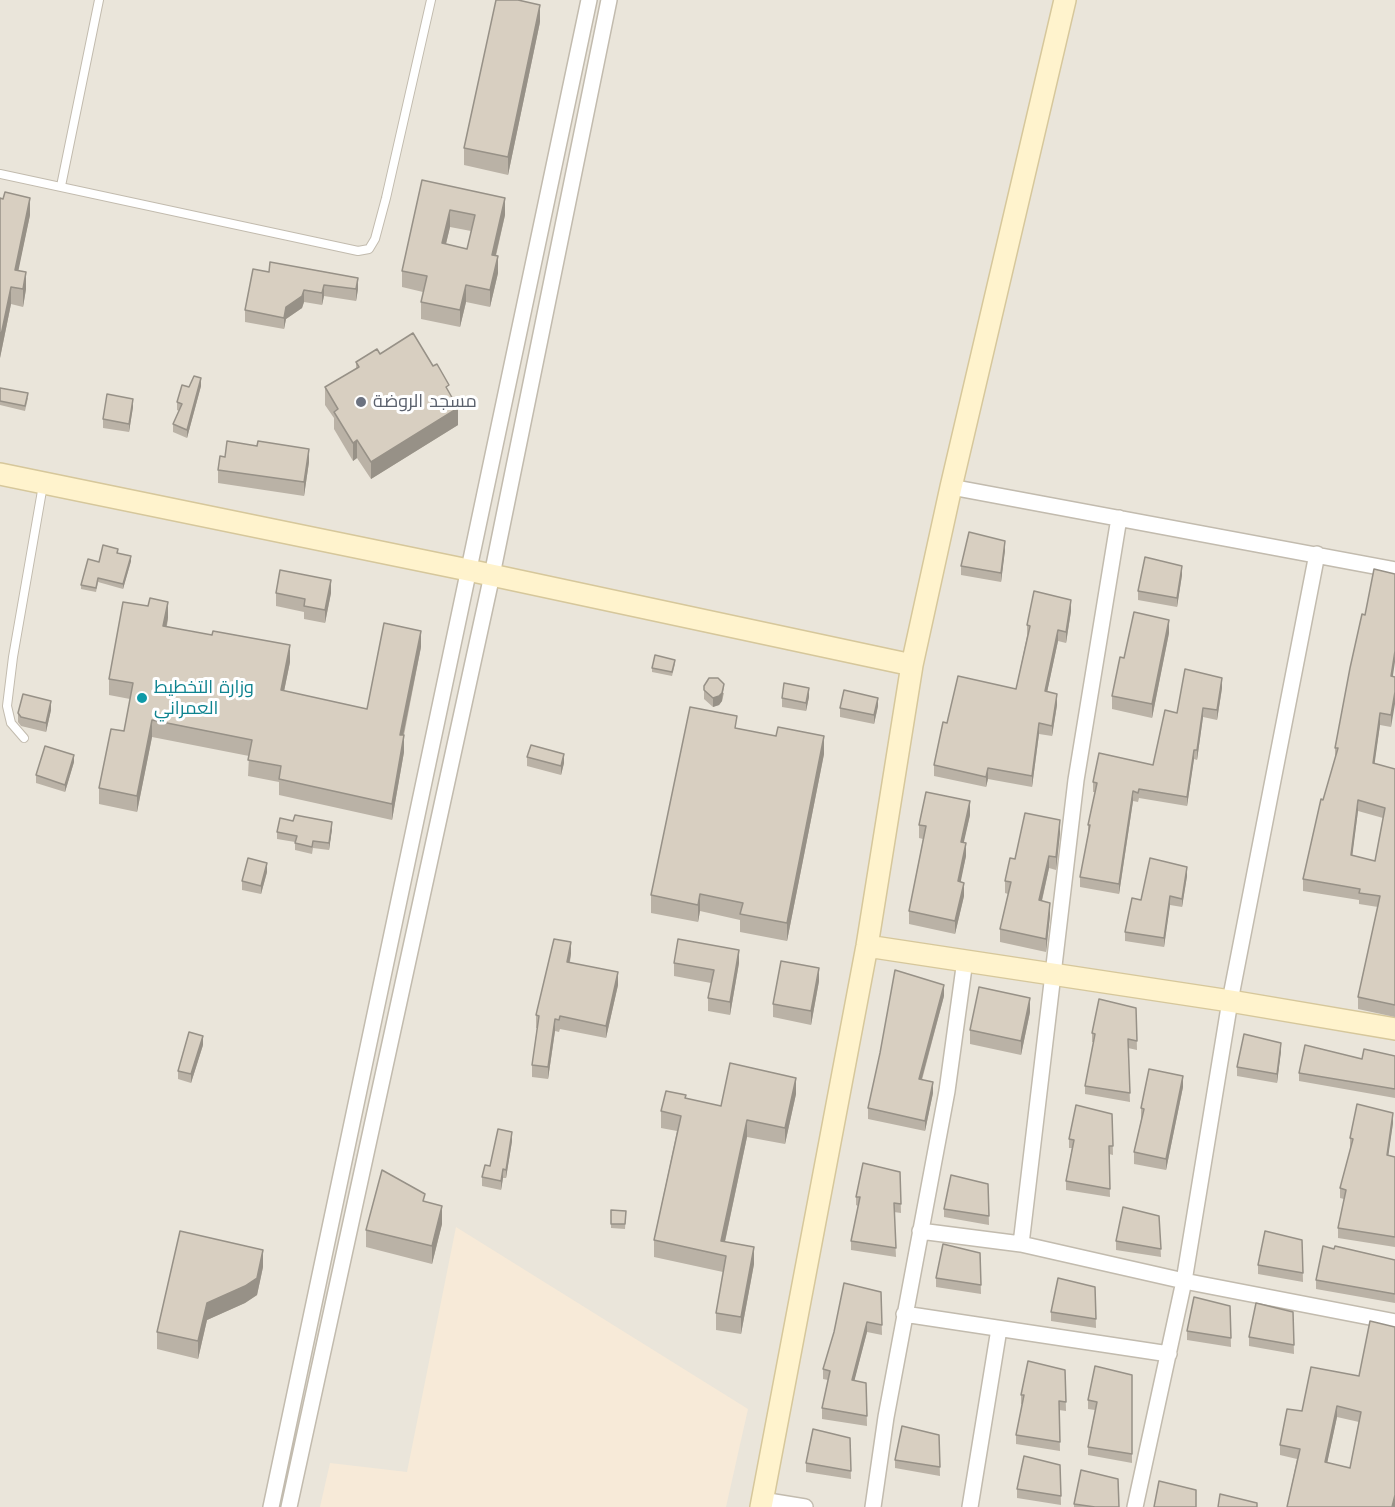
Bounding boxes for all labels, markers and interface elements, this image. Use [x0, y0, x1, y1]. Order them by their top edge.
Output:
place label: مسجد الروضة [373, 391, 477, 413]
marker: مسجد الروضة [354, 395, 368, 409]
place label: وزارة التخطيط العمراني [154, 677, 254, 720]
marker: وزارة التخطيط العمراني [135, 691, 149, 705]

